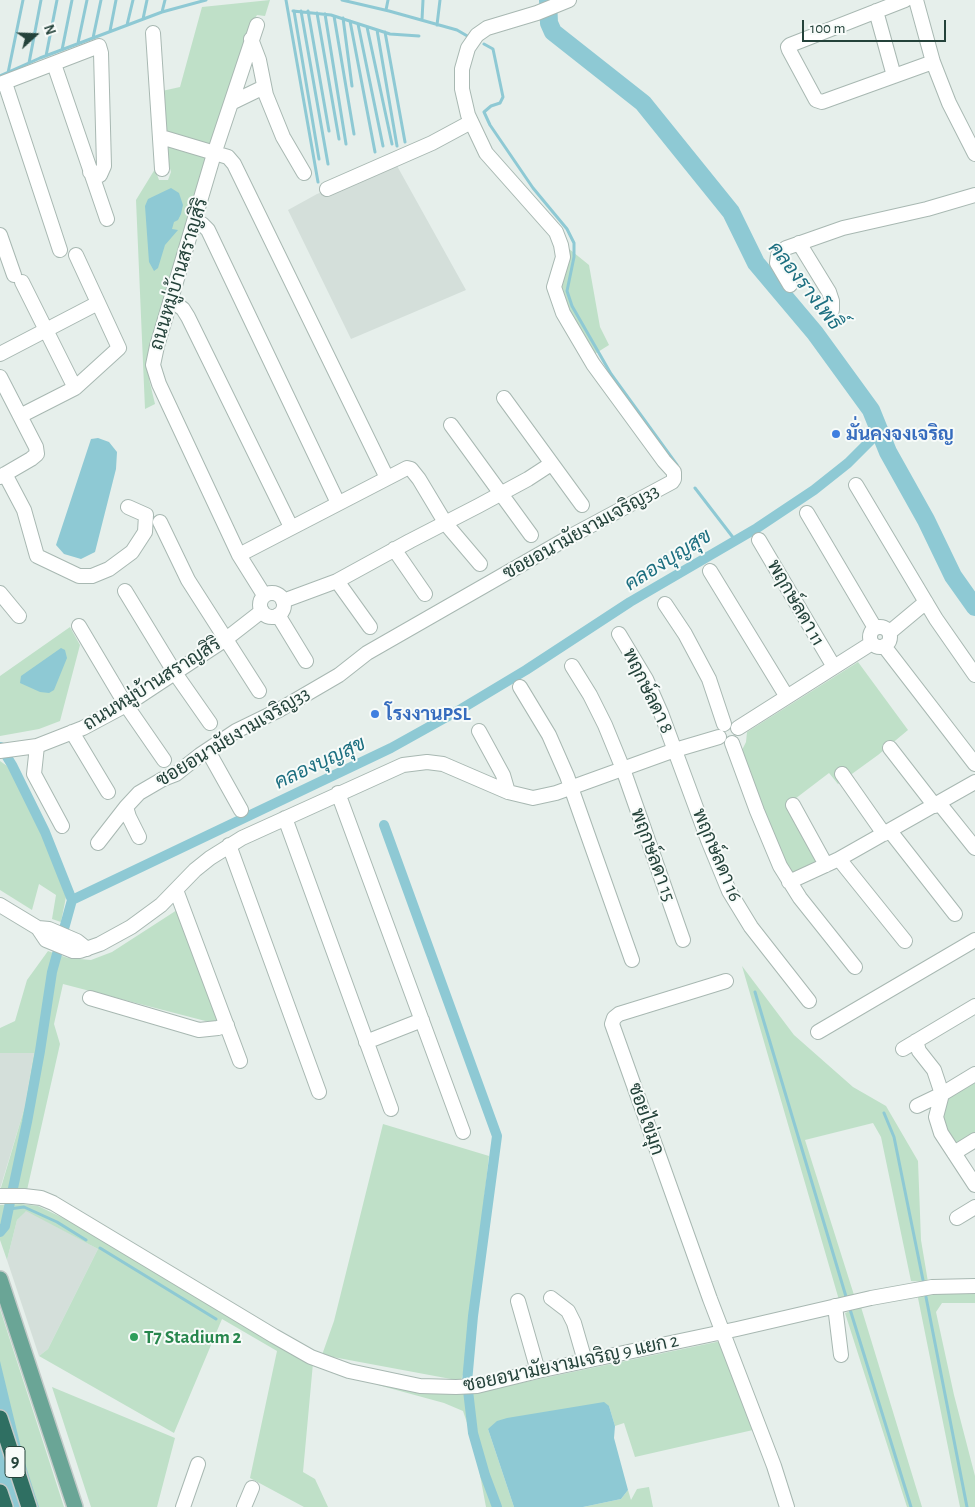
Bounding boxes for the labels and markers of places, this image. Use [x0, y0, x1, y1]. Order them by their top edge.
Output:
place label: มั่นคงจงเจริญ [846, 423, 954, 445]
marker: มั่นคงจงเจริญ [830, 428, 842, 440]
place label: โรงงานPSL [385, 703, 471, 725]
marker: โรงงานPSL [369, 708, 381, 720]
place label: T7 Stadium 2 [144, 1326, 242, 1348]
marker: T7 Stadium 2 [128, 1331, 140, 1343]

